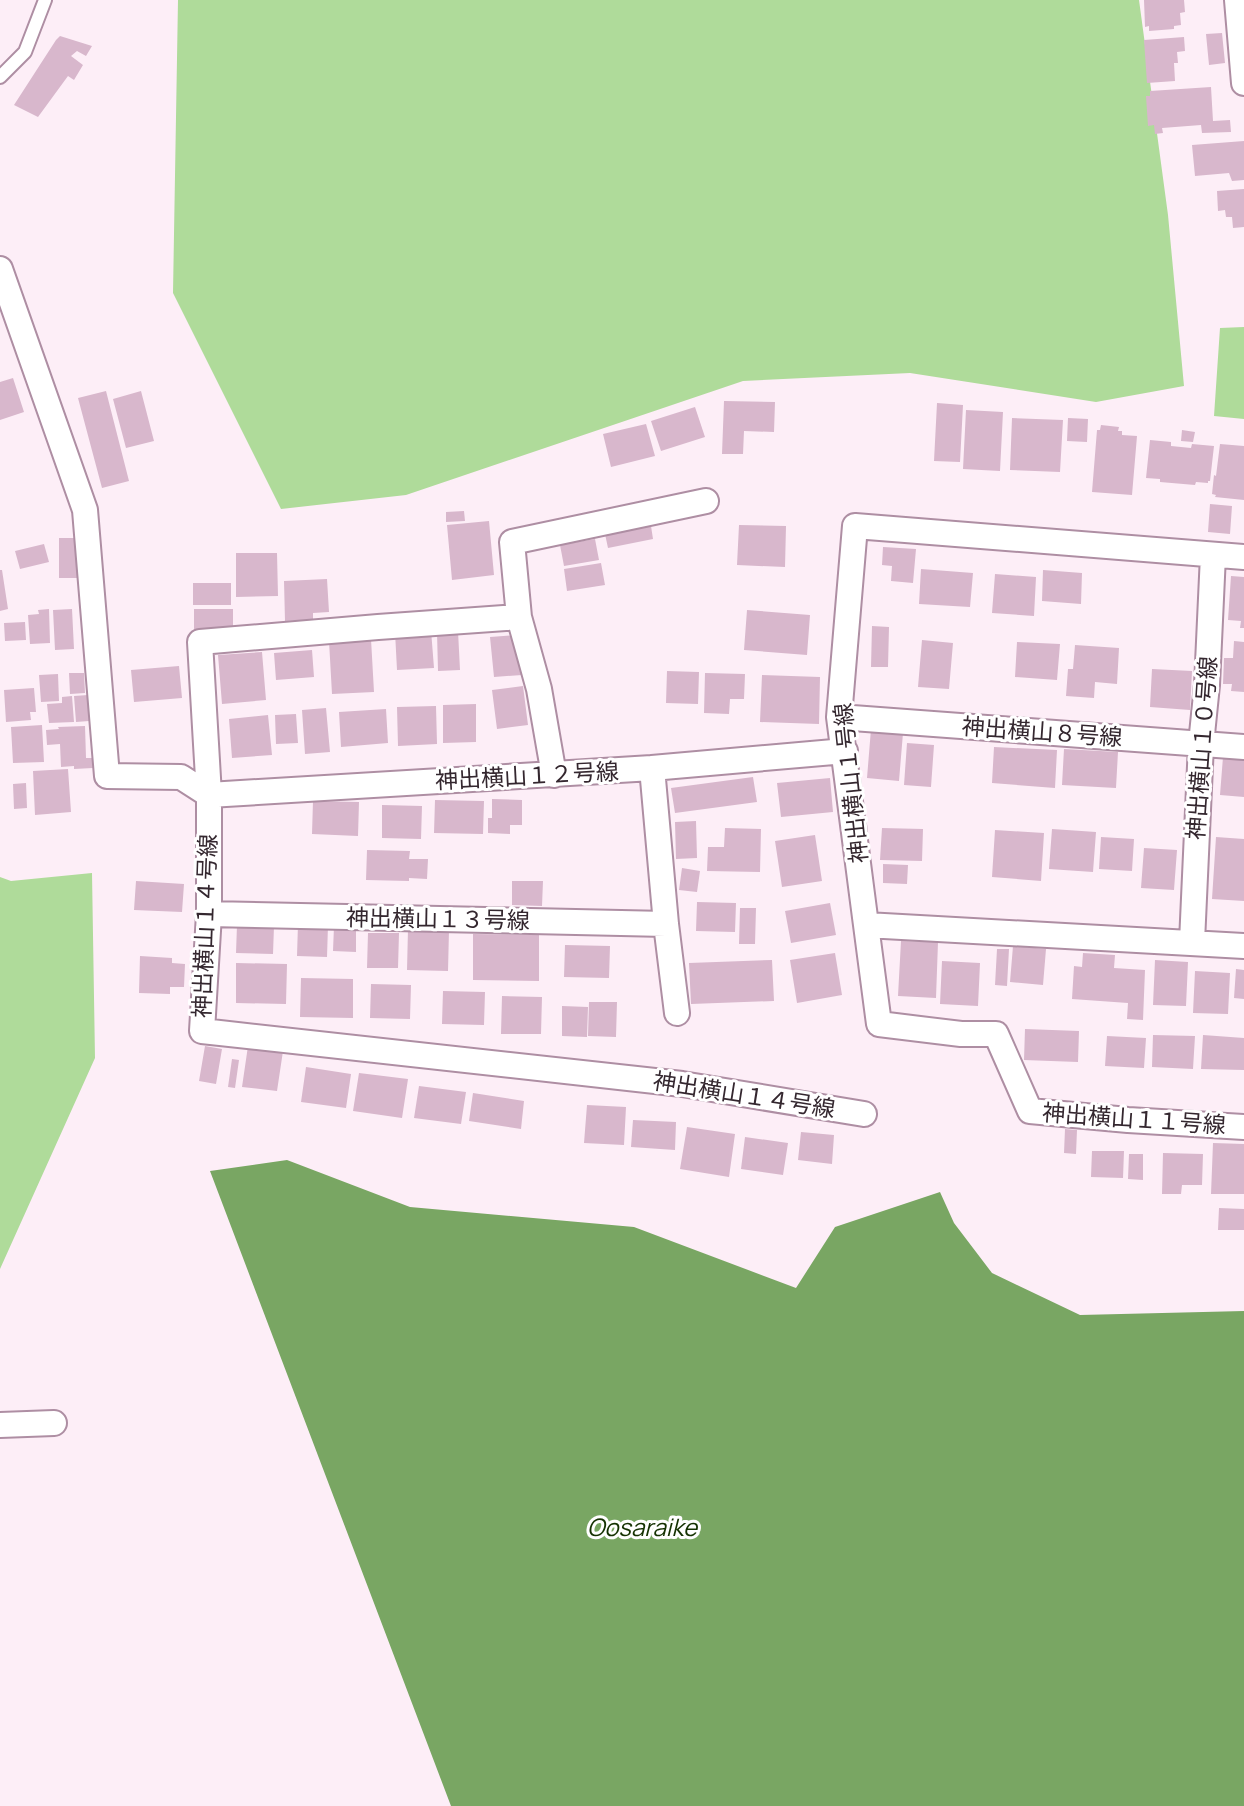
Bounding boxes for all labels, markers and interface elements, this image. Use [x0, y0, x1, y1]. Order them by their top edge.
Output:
street label: 神出横山１０号線 [1179, 655, 1223, 841]
street label: 神出横山１号線 [826, 701, 874, 865]
street label: 神出横山８号線 [961, 709, 1123, 753]
street label: 神出横山１２号線 [434, 754, 620, 796]
street label: 神出横山１４号線 [185, 833, 223, 1018]
street label: 神出横山１３号線 [346, 900, 530, 936]
street label: 神出横山１４号線 [651, 1064, 838, 1124]
street label: 神出横山１１号線 [1041, 1096, 1227, 1140]
water label: Oosaraike [587, 1510, 699, 1543]

